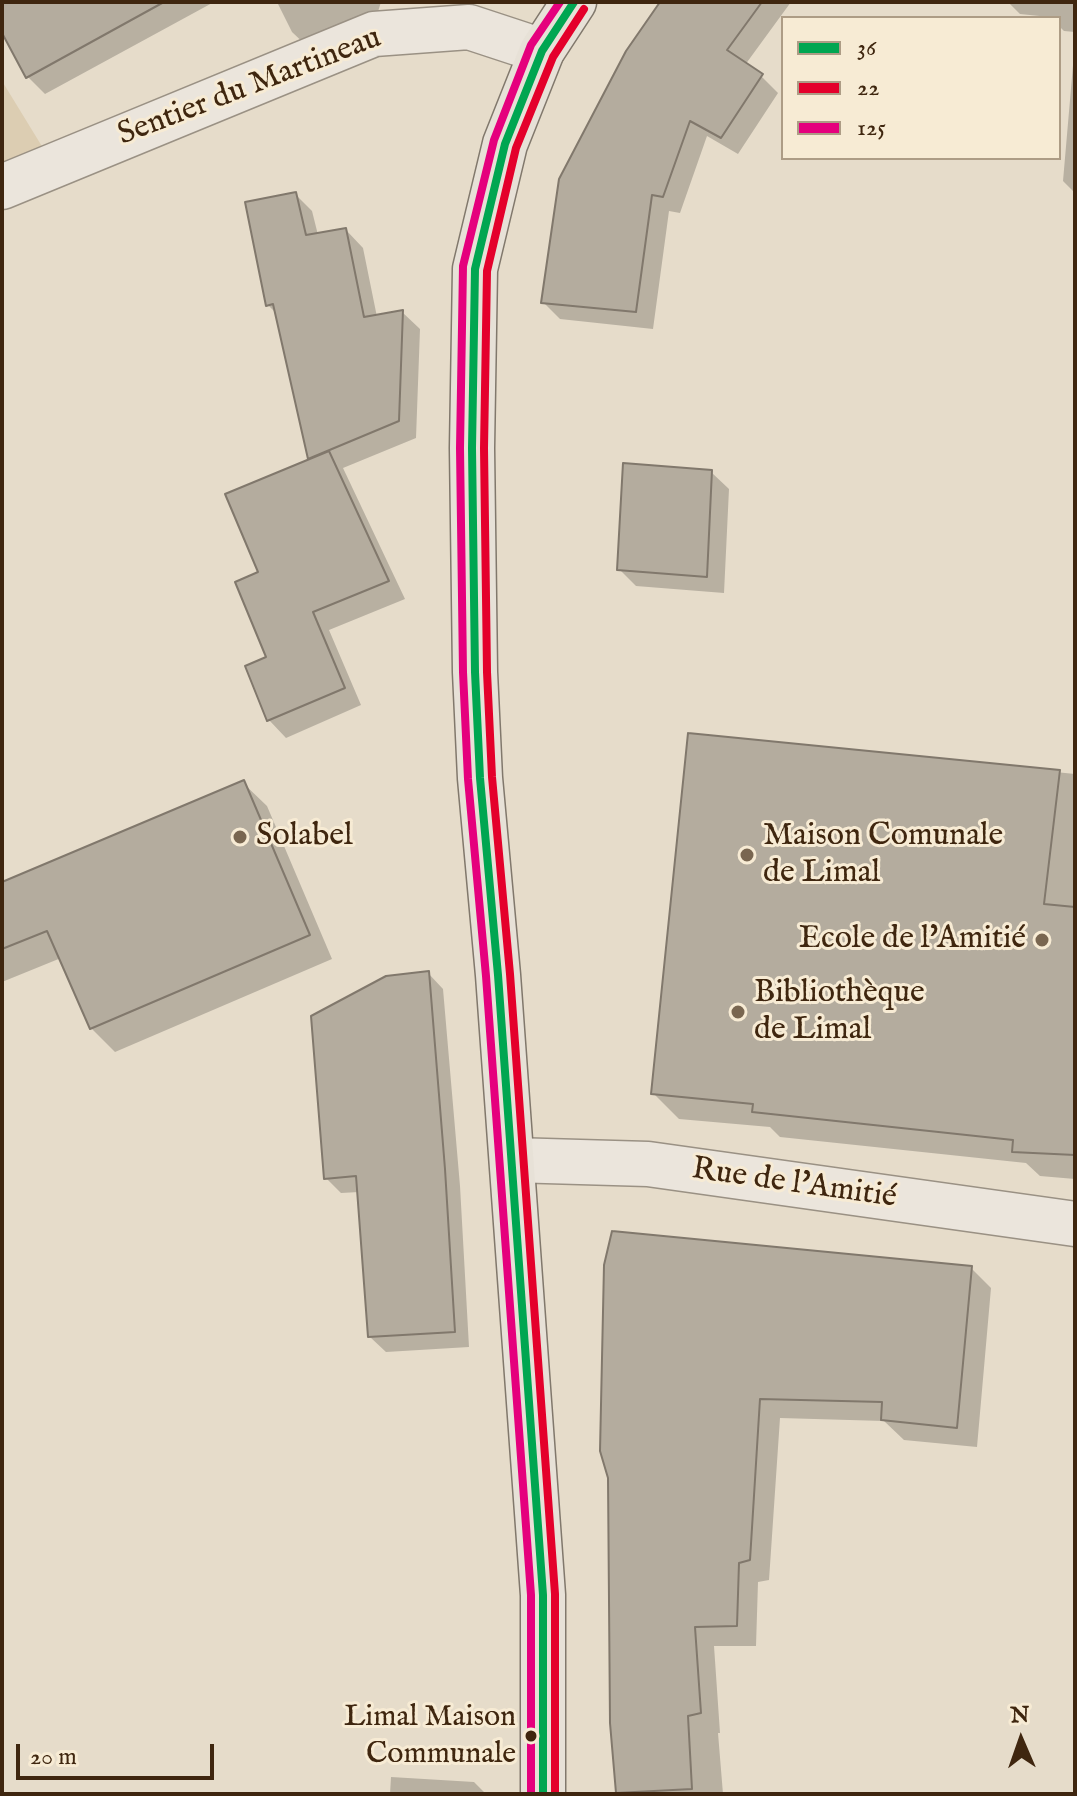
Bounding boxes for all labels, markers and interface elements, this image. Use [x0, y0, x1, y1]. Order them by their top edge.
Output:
legend [781, 16, 1061, 160]
street label: Sentier du Martineau [113, 20, 387, 156]
text: 36 [857, 33, 876, 64]
text: 22 [857, 73, 880, 104]
text: 125 [857, 113, 886, 144]
place label: Solabel [256, 818, 353, 856]
place label: Maison Comunale de Limal [763, 818, 1003, 893]
marker: Solabel [231, 828, 249, 846]
marker: Maison Comunale de Limal [738, 846, 756, 864]
place label: Ecole de l'Amitié [799, 921, 1026, 959]
marker: Ecole de l'Amitié [1033, 931, 1051, 949]
place label: Bibliothèque de Limal [754, 975, 925, 1050]
marker: Bibliothèque de Limal [729, 1003, 747, 1021]
street label: Rue de l'Amitié [689, 1152, 899, 1218]
north arrow [981, 1700, 1061, 1780]
place label: Limal Maison Communale [344, 1701, 516, 1772]
text: N [1010, 1702, 1030, 1730]
scale bar [20, 1728, 218, 1778]
marker: Limal Maison Communale [523, 1728, 539, 1744]
text: 20 m [30, 1742, 77, 1773]

